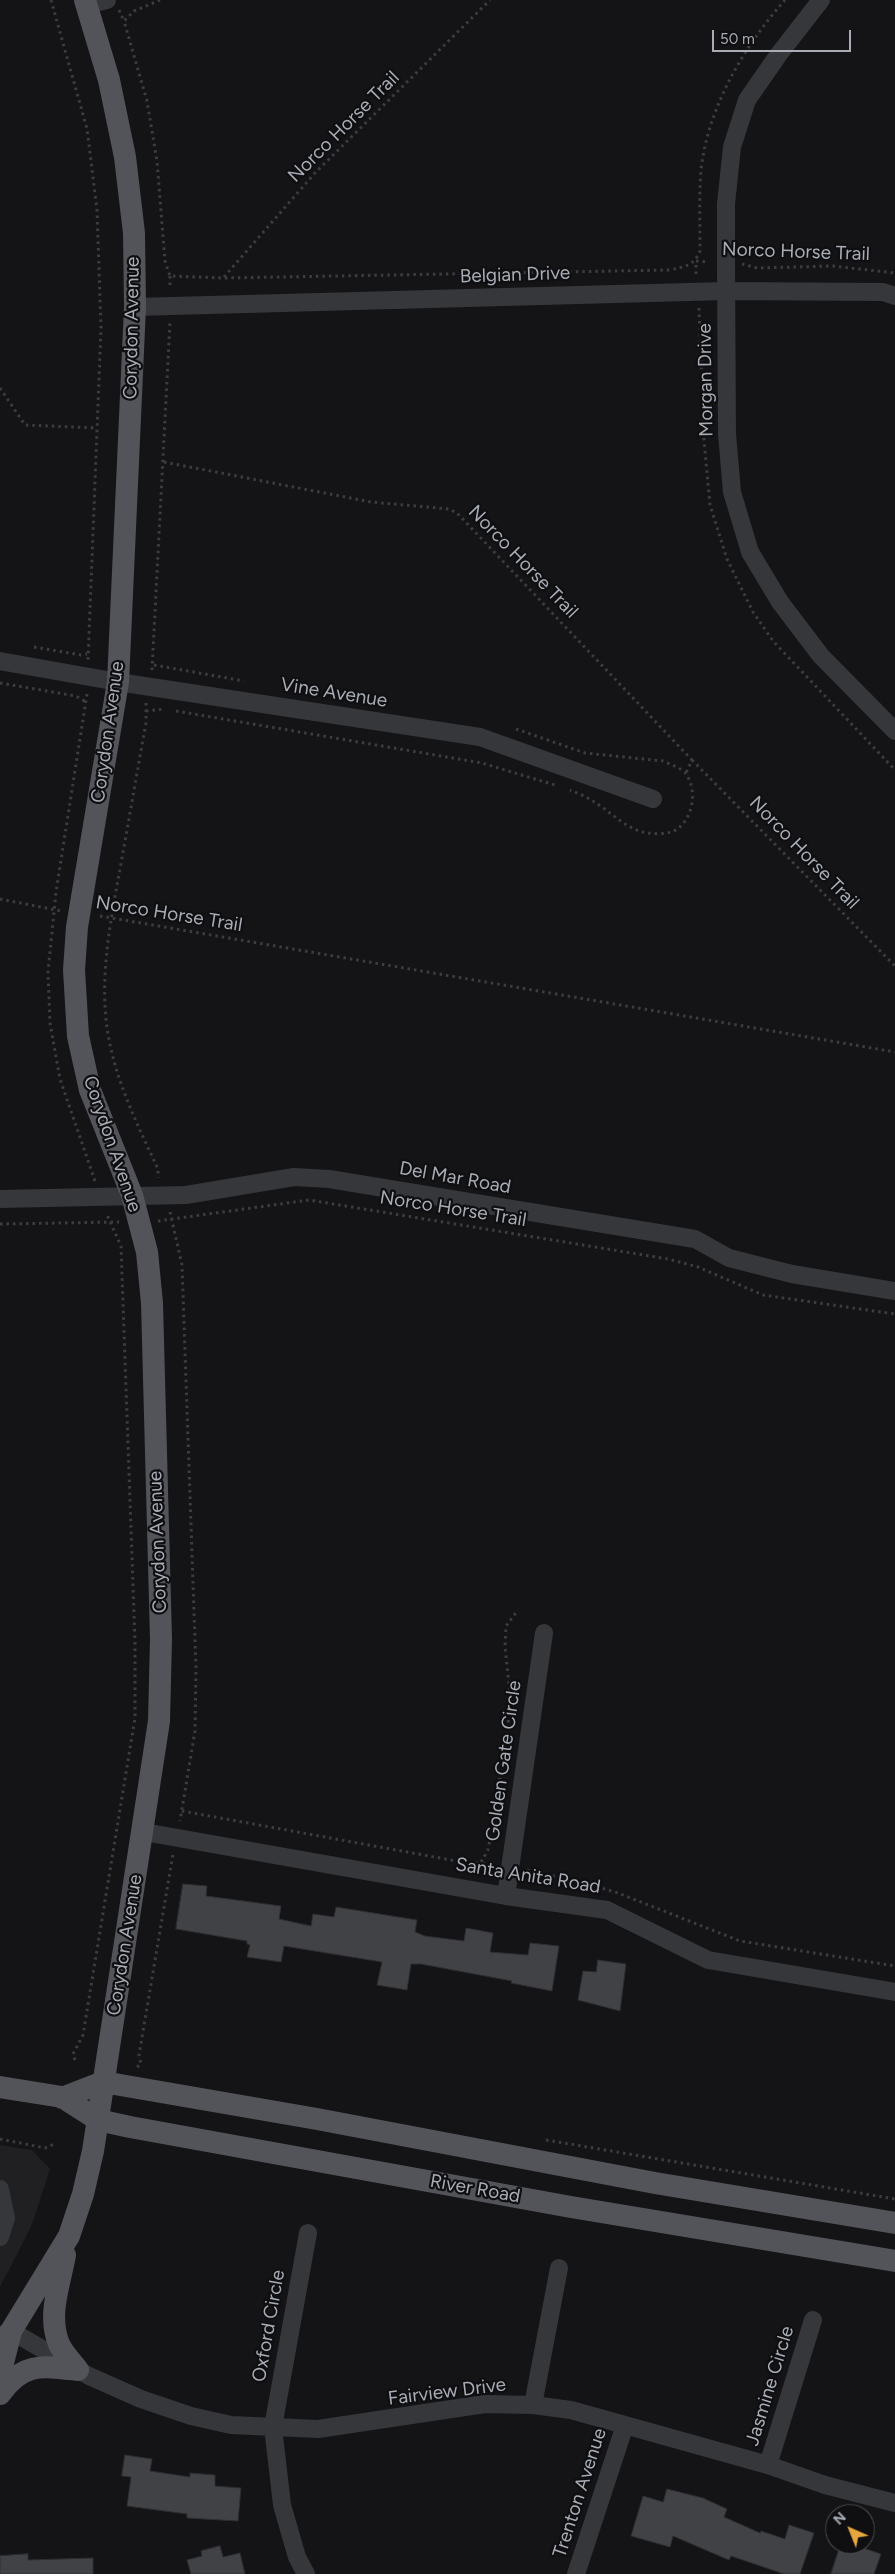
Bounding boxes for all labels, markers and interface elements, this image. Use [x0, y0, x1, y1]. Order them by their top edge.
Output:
scale bar [715, 20, 854, 52]
text: 50 m [720, 30, 755, 48]
street label: Norco Horse Trail [284, 67, 404, 187]
street label: Norco Horse Trail [722, 238, 870, 266]
street label: Corydon Avenue [119, 257, 145, 399]
street label: Belgian Drive [459, 262, 571, 288]
street label: Morgan Drive [694, 323, 718, 437]
street label: Norco Horse Trail [463, 501, 583, 623]
street label: Corydon Avenue [87, 660, 129, 804]
street label: Vine Avenue [279, 673, 389, 713]
street label: Norco Horse Trail [744, 792, 864, 914]
street label: Norco Horse Trail [94, 891, 244, 937]
street label: Corydon Avenue [78, 1073, 146, 1215]
street label: Del Mar Road [397, 1157, 513, 1199]
street label: Norco Horse Trail [378, 1186, 528, 1232]
street label: Corydon Avenue [144, 1470, 172, 1614]
street label: Golden Gate Circle [481, 1679, 527, 1843]
street label: Santa Anita Road [454, 1853, 602, 1899]
street label: Corydon Avenue [103, 1873, 147, 2017]
street label: River Road [428, 2170, 522, 2208]
street label: Oxford Circle [248, 2268, 290, 2384]
street label: Jasmine Circle [741, 2323, 799, 2449]
street label: Fairview Drive [387, 2373, 507, 2411]
street label: Trenton Avenue [548, 2425, 612, 2561]
north arrow [825, 2504, 875, 2554]
text: N [830, 2509, 850, 2528]

